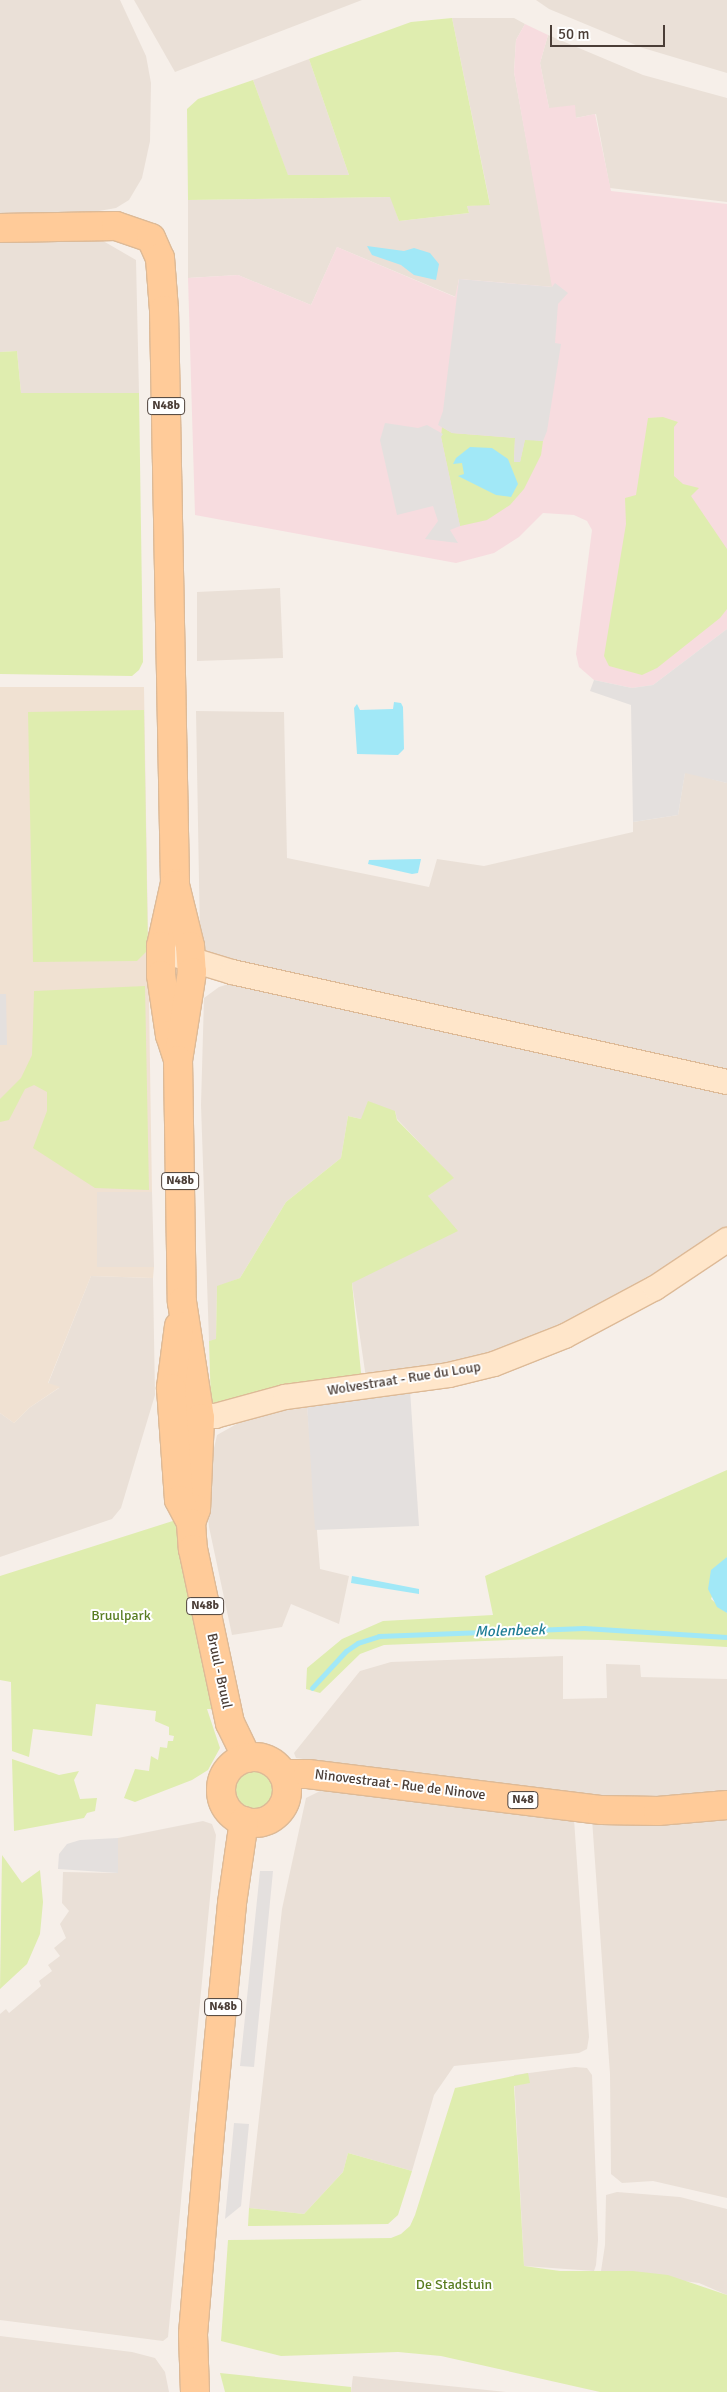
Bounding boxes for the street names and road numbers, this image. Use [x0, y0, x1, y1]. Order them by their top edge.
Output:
road number: N48b [146, 396, 186, 416]
road number: N48b [160, 1172, 200, 1190]
street label: Wolvestraat - Rue du Loup [326, 1359, 482, 1399]
road number: N48b [185, 1596, 225, 1615]
street label: Bruul - Bruul [203, 1632, 235, 1710]
street label: Ninovestraat - Rue de Ninove [314, 1766, 486, 1804]
road number: N48 [507, 1790, 539, 1810]
road number: N48b [203, 1998, 243, 2016]

